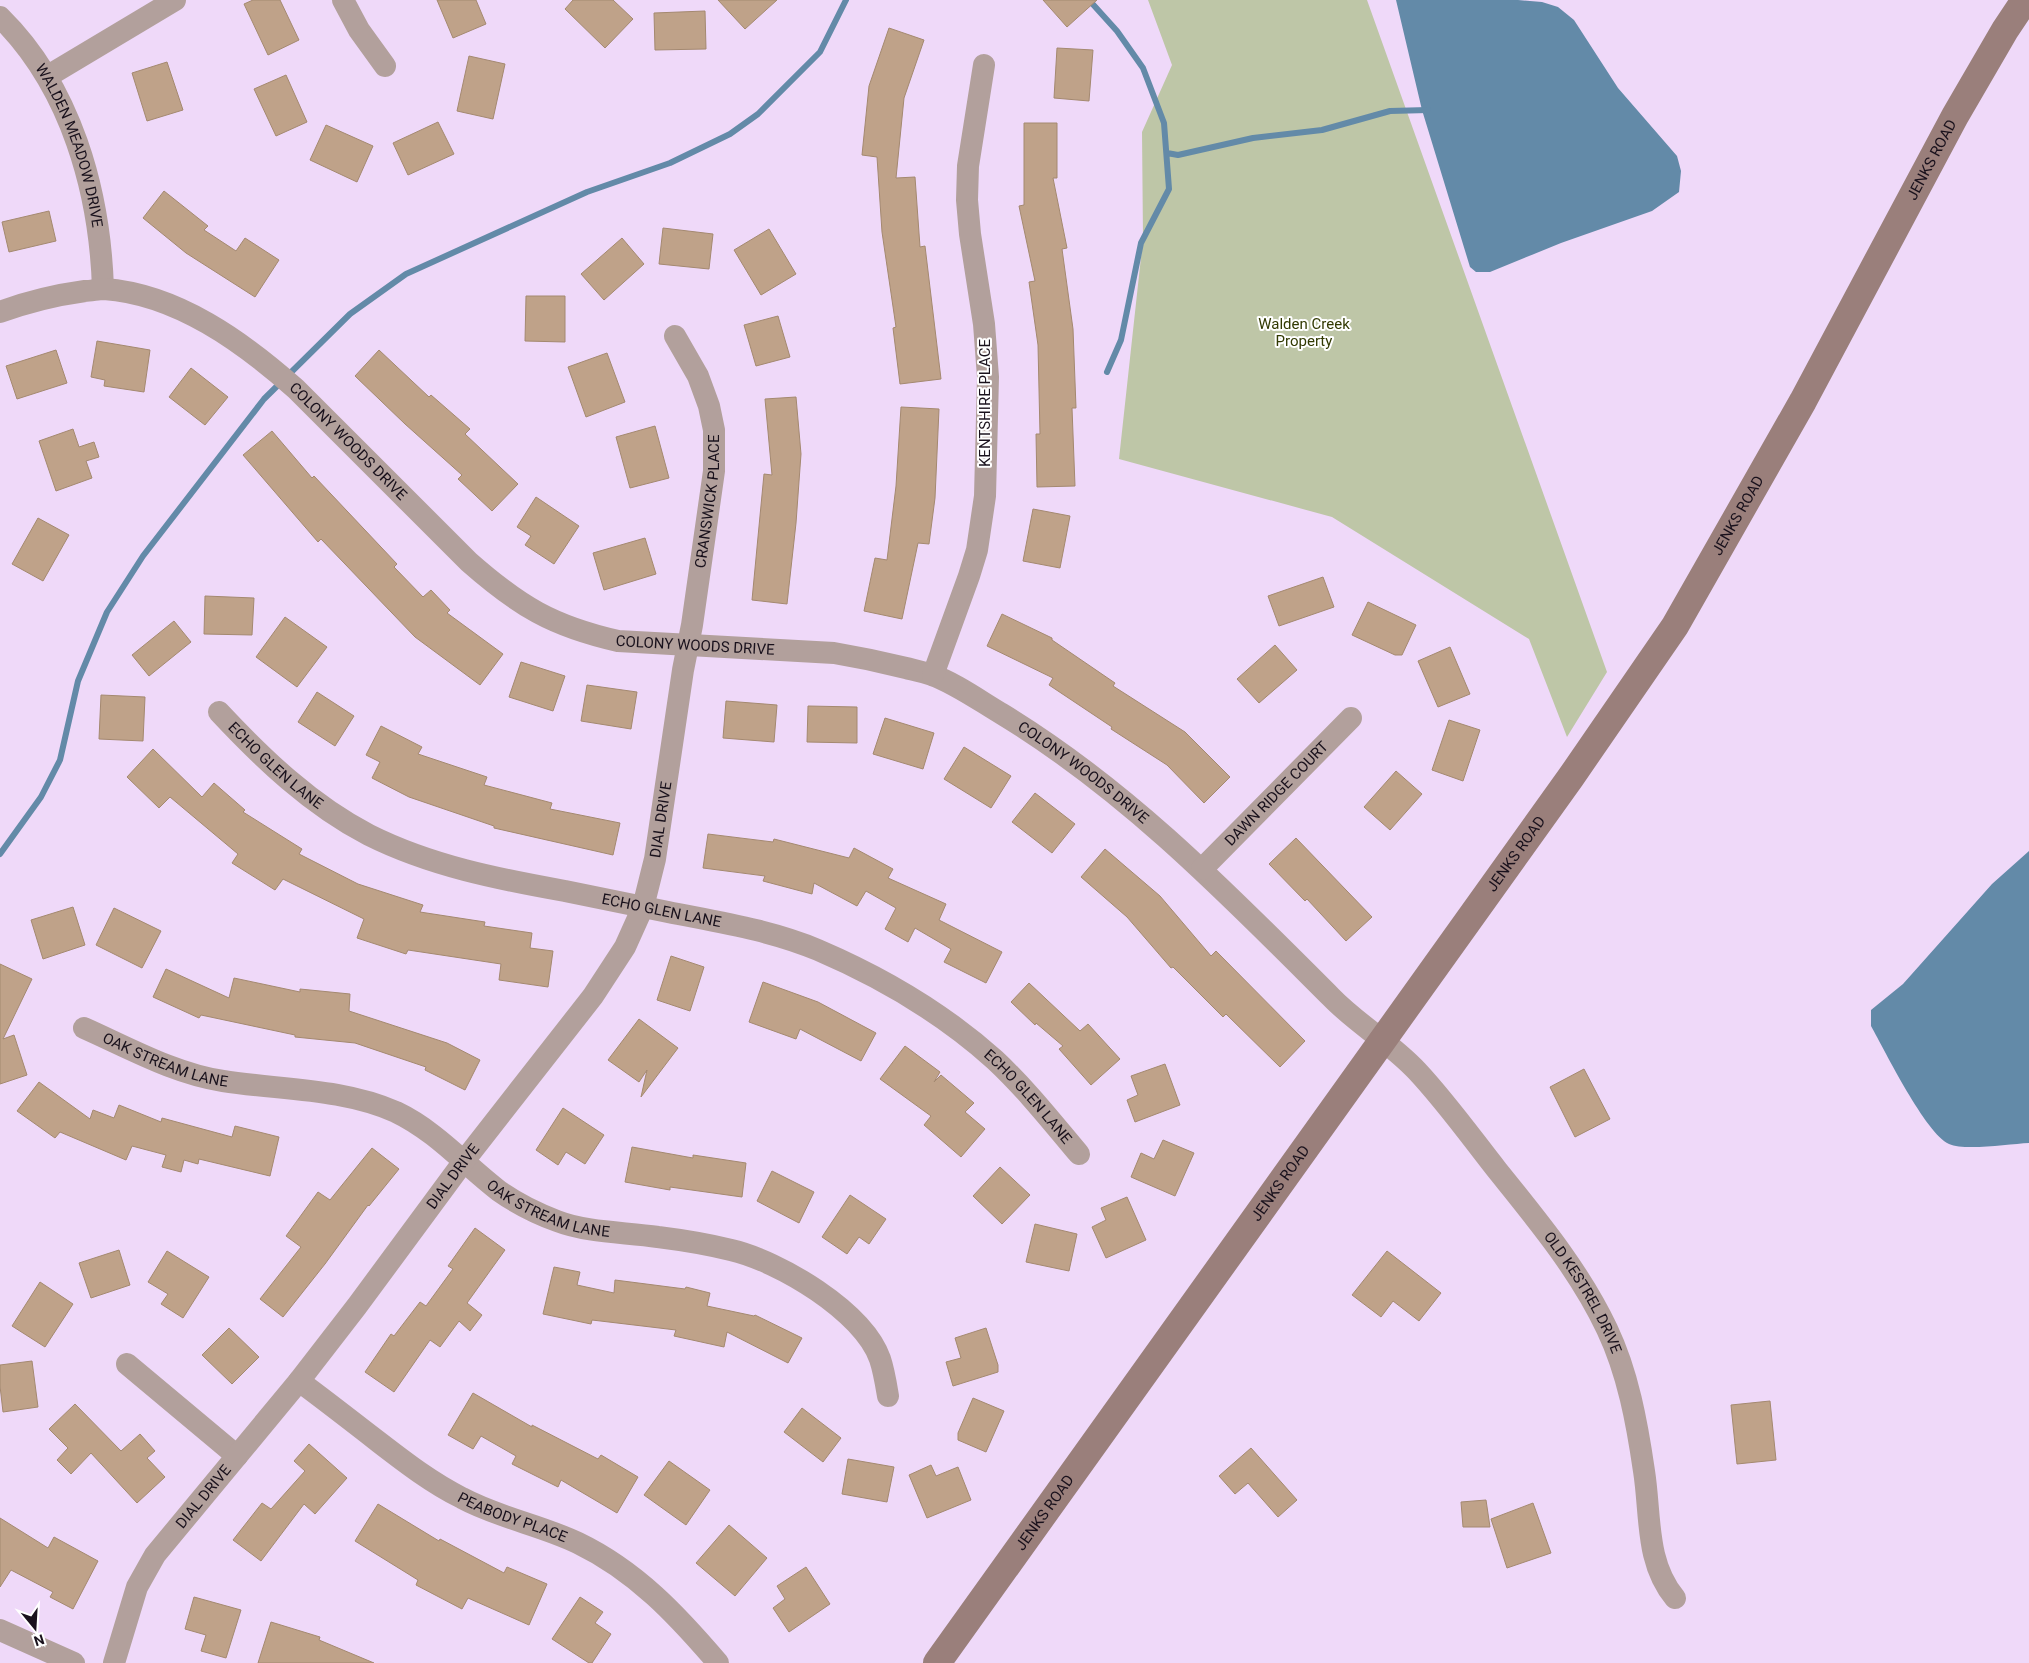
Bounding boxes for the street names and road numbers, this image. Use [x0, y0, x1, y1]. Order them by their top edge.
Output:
street label: WALDEN MEADOW DRIVE [32, 60, 107, 229]
street label: JENKS ROAD [1903, 116, 1960, 203]
street label: KENTSHIRE PLACE [976, 338, 994, 467]
street label: COLONY WOODS DRIVE [286, 378, 411, 504]
street label: CRANSWICK PLACE [691, 434, 723, 569]
street label: JENKS ROAD [1708, 472, 1768, 558]
street label: COLONY WOODS DRIVE [615, 632, 775, 659]
street label: COLONY WOODS DRIVE [1015, 717, 1153, 828]
street label: ECHO GLEN LANE [224, 718, 327, 813]
street label: DAWN RIDGE COURT [1221, 737, 1332, 850]
street label: DIAL DRIVE [646, 780, 675, 859]
street label: JENKS ROAD [1483, 813, 1549, 895]
street label: ECHO GLEN LANE [600, 890, 723, 931]
street label: OAK STREAM LANE [100, 1029, 230, 1091]
street label: ECHO GLEN LANE [980, 1045, 1076, 1148]
street label: DIAL DRIVE [423, 1140, 483, 1213]
street label: JENKS ROAD [1247, 1142, 1313, 1224]
street label: OAK STREAM LANE [483, 1176, 611, 1241]
street label: OLD KESTREL DRIVE [1540, 1228, 1626, 1356]
street label: DIAL DRIVE [172, 1461, 235, 1532]
street label: JENKS ROAD [1012, 1471, 1078, 1554]
street label: PEABODY PLACE [455, 1488, 570, 1546]

